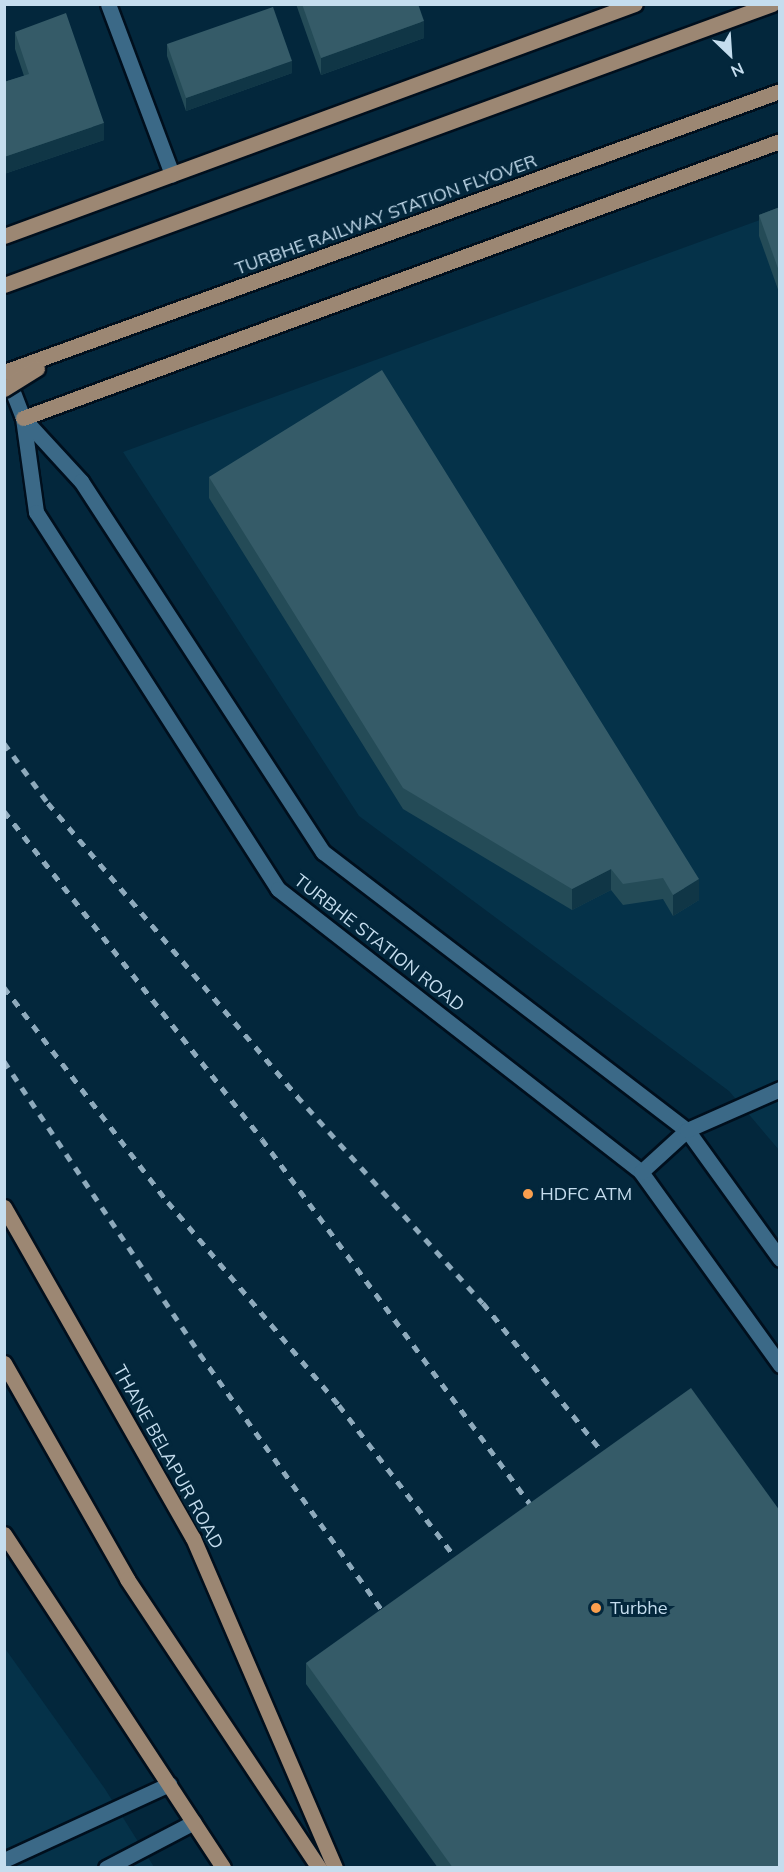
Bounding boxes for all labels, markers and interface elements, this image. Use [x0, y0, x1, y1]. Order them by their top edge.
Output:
north arrow [700, 24, 760, 84]
text: N [728, 59, 747, 82]
street label: TURBHE RAILWAY STATION FLYOVER [232, 150, 540, 280]
street label: TURBHE STATION ROAD [289, 870, 469, 1016]
place label: HDFC ATM [540, 1183, 632, 1205]
marker: HDFC ATM [521, 1187, 535, 1201]
street label: THANE BELAPUR ROAD [108, 1361, 228, 1553]
place label: Turbhe [610, 1597, 668, 1619]
marker: Turbhe [587, 1599, 605, 1617]

